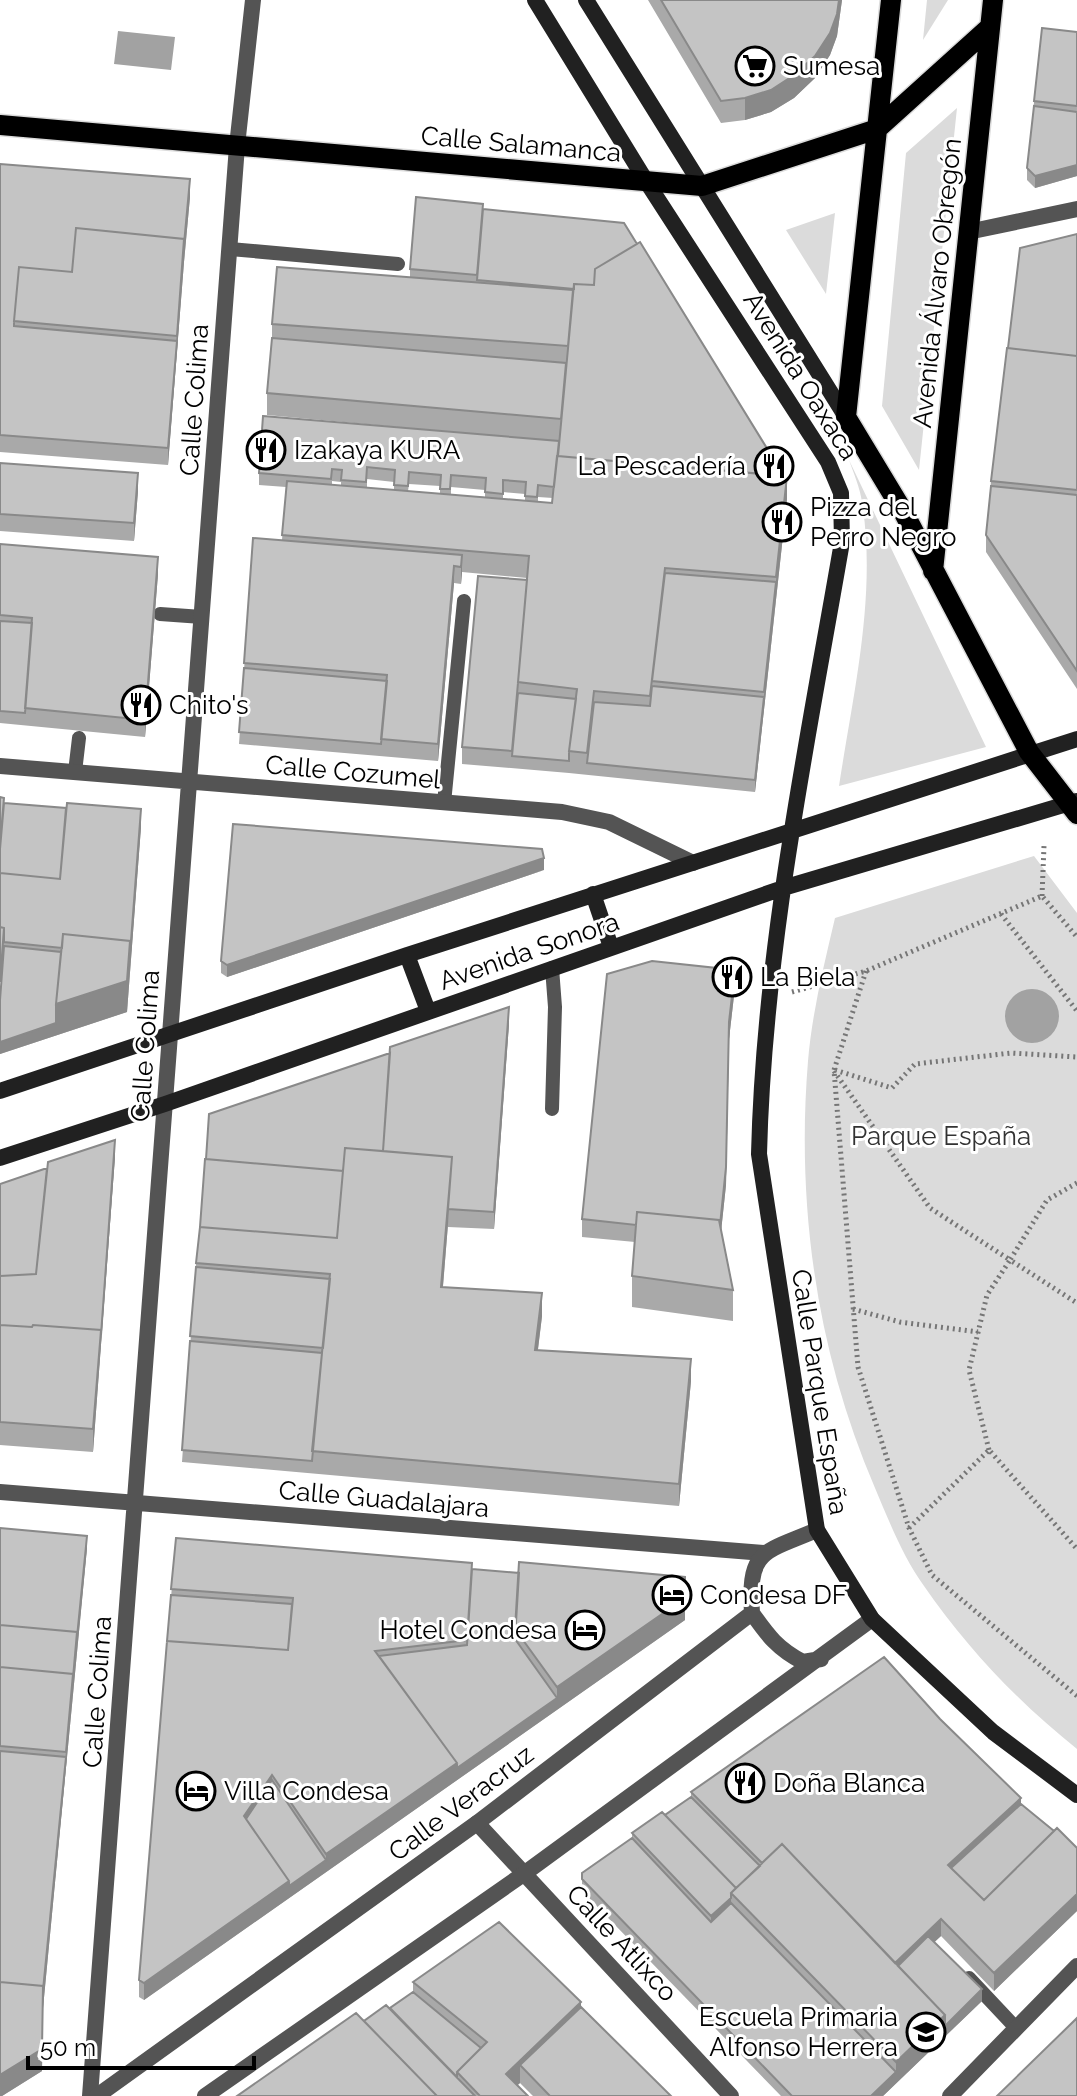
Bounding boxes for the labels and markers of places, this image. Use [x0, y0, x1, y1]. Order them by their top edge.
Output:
supermarket icon: Sumesa [734, 45, 776, 87]
place label: Sumesa [783, 51, 880, 81]
restaurant icon: Izakaya KURA [245, 429, 287, 471]
place label: Izakaya KURA [294, 435, 461, 465]
restaurant icon: La Pescadería [753, 445, 795, 487]
place label: La Pescadería [577, 451, 746, 481]
place label: Pizza del Perro Negro [810, 492, 956, 552]
restaurant icon: Pizza del Perro Negro [761, 501, 803, 543]
restaurant icon: Chito's [120, 684, 162, 726]
place label: Chito's [169, 690, 249, 720]
restaurant icon: La Biela [711, 956, 753, 998]
place label: La Biela [760, 962, 855, 992]
hotel icon: Condesa DF [651, 1574, 693, 1616]
place label: Condesa DF [700, 1580, 847, 1610]
hotel icon: Hotel Condesa [564, 1609, 606, 1651]
place label: Hotel Condesa [379, 1615, 557, 1645]
restaurant icon: Doña Blanca [724, 1762, 766, 1804]
place label: Doña Blanca [773, 1768, 925, 1798]
hotel icon: Villa Condesa [175, 1770, 217, 1812]
place label: Villa Condesa [224, 1776, 389, 1806]
place label: Escuela Primaria Alfonso Herrera [699, 2002, 898, 2062]
school or university icon: Escuela Primaria Alfonso Herrera [905, 2011, 947, 2053]

